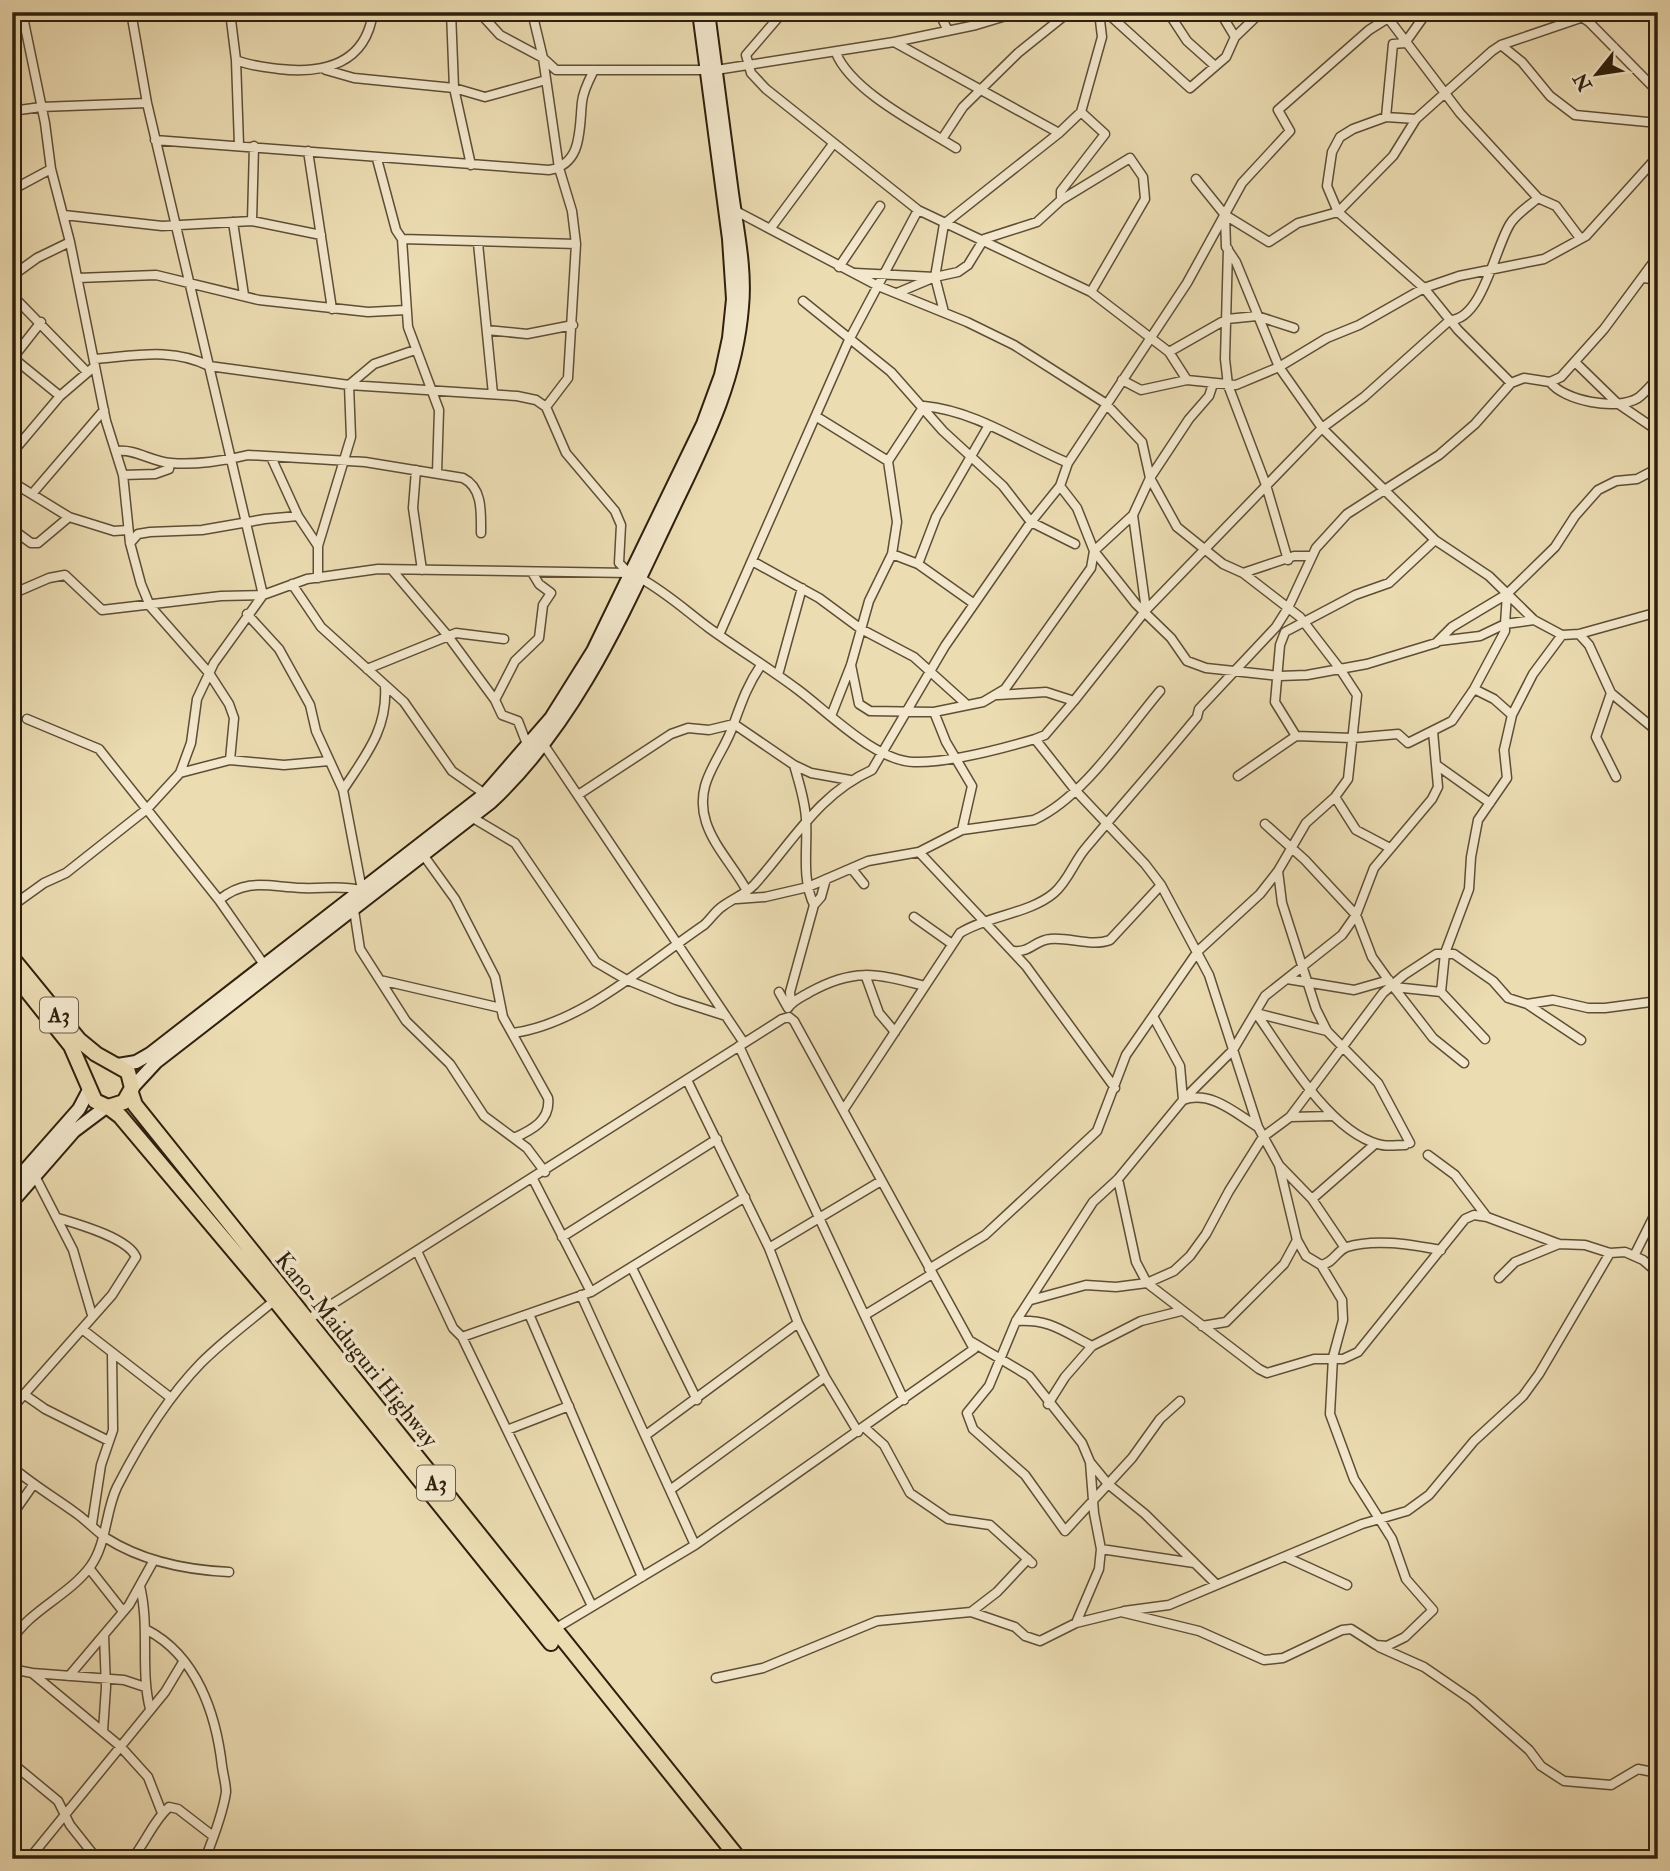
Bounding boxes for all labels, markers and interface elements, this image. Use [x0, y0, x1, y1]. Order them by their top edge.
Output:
north arrow [1562, 38, 1632, 108]
text: N [1568, 68, 1598, 96]
road number: A3 [40, 998, 78, 1032]
street label: Kano-Maiduguri Highway [269, 1246, 445, 1454]
road number: A3 [417, 1466, 455, 1500]

